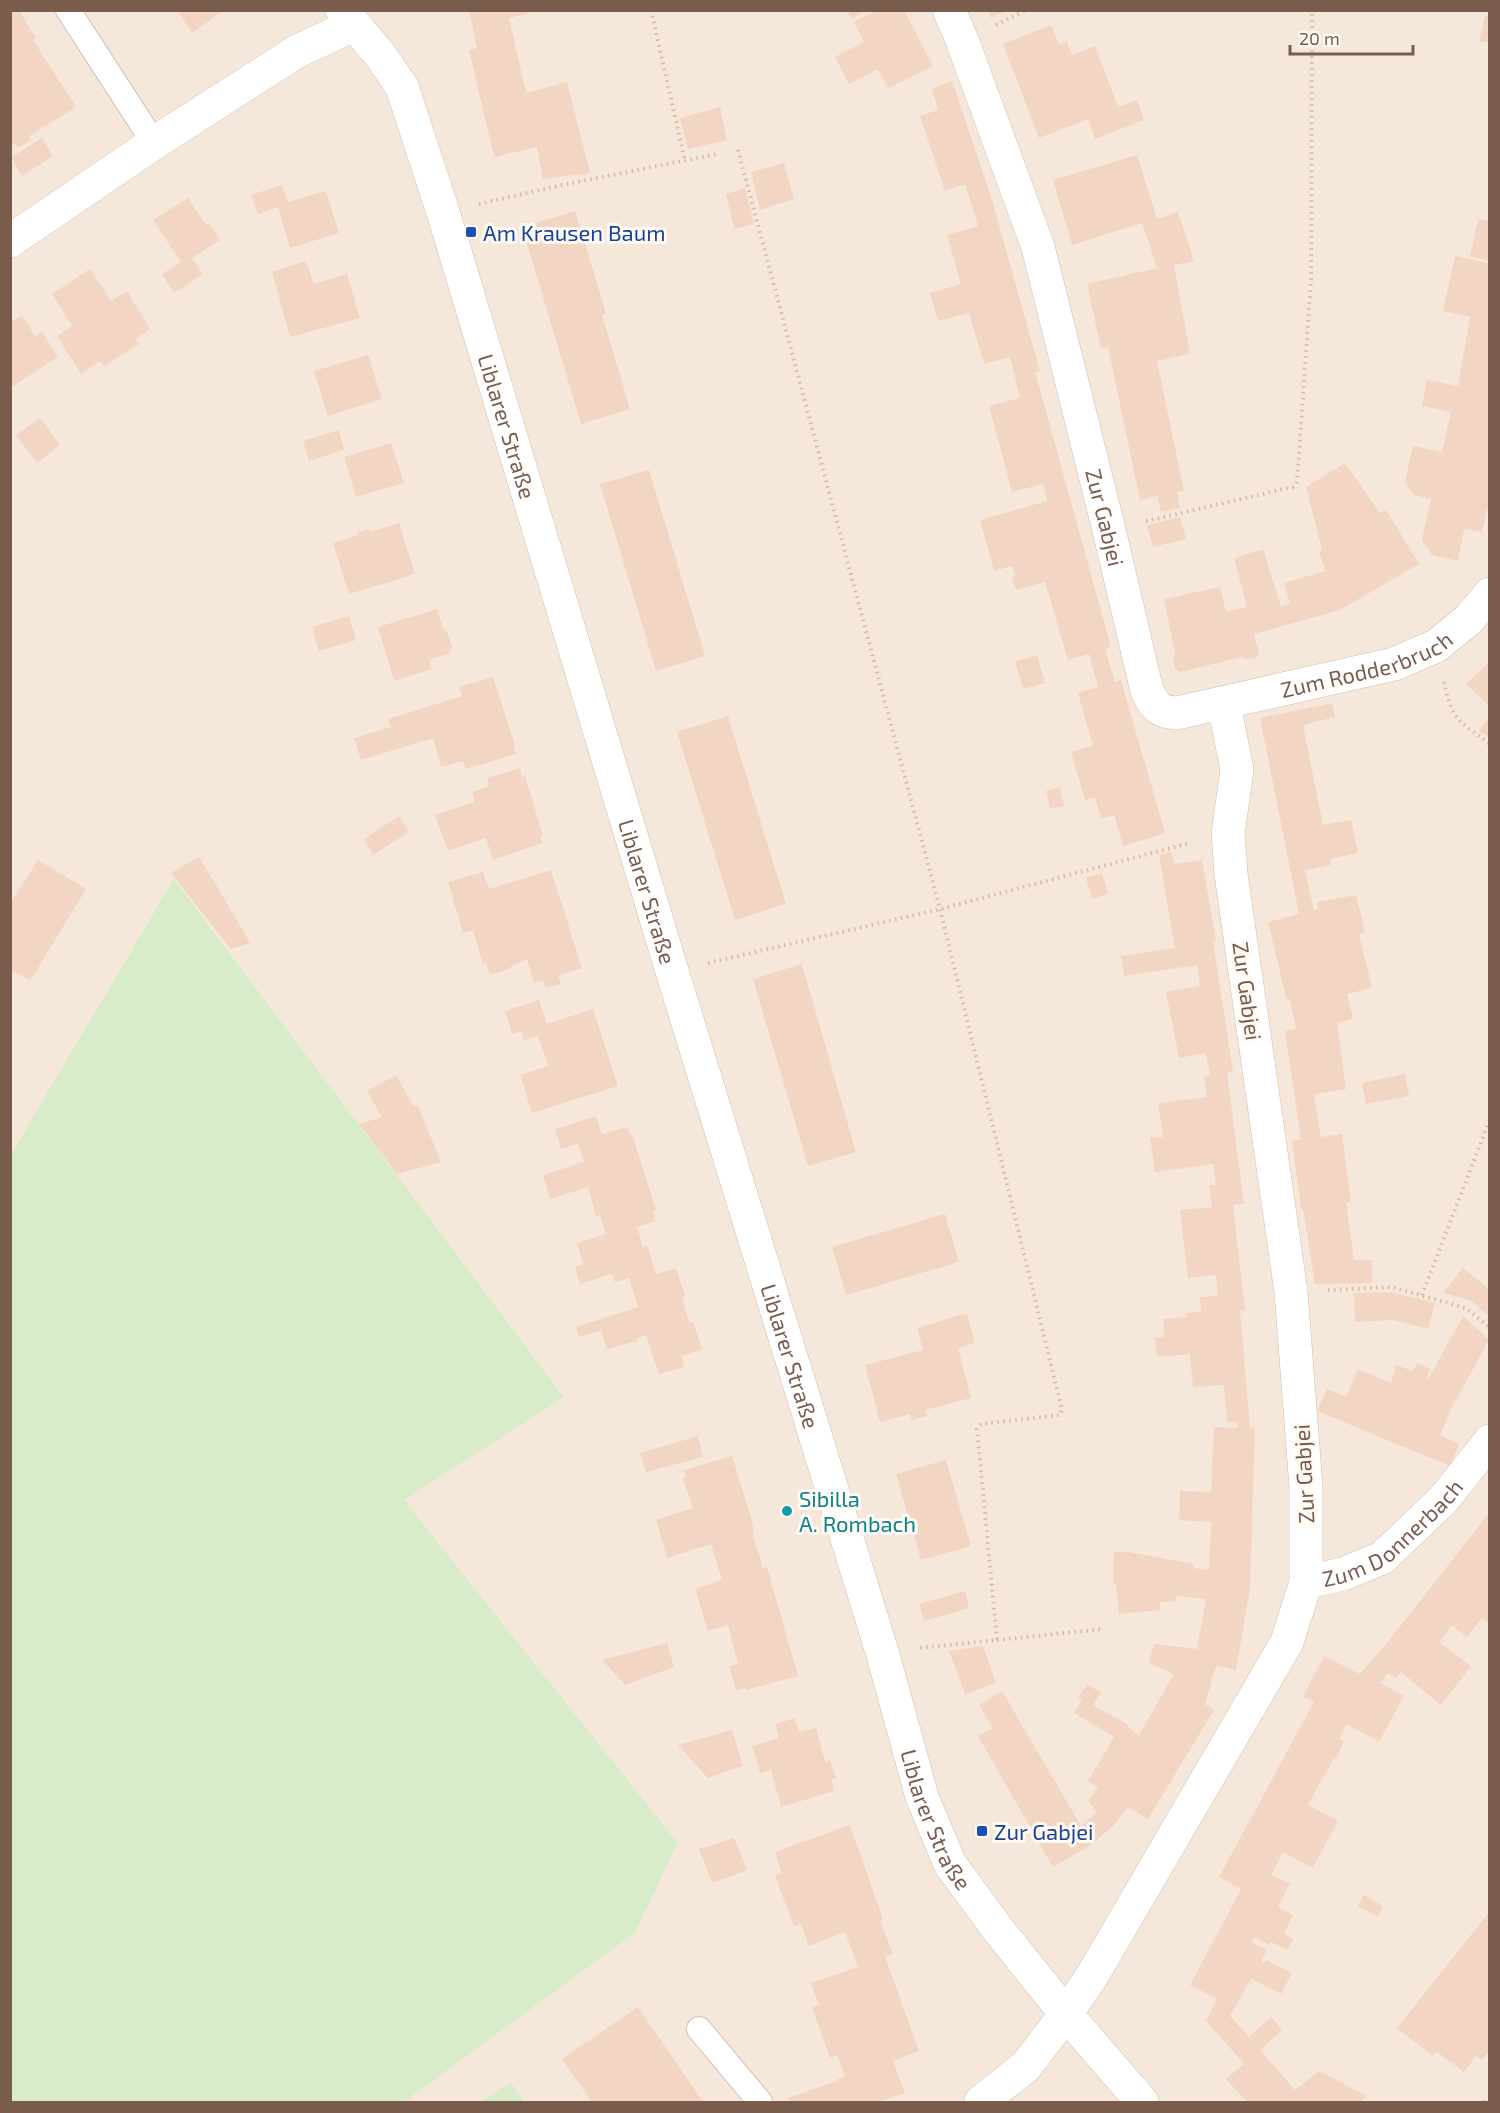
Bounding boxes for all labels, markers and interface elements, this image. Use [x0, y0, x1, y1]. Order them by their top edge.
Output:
scale bar [1290, 18, 1413, 56]
text: 20 m [1299, 27, 1340, 49]
place label: Am Krausen Baum [483, 219, 666, 245]
marker: Am Krausen Baum [464, 225, 478, 239]
street label: Liblarer Straße [474, 351, 542, 502]
street label: Zur Gabjei [1081, 466, 1130, 569]
street label: Zum Rodderbruch [1278, 625, 1457, 702]
street label: Liblarer Straße [614, 816, 682, 967]
street label: Zur Gabjei [1227, 940, 1268, 1042]
street label: Liblarer Straße [756, 1281, 825, 1431]
street label: Zur Gabjei [1287, 1424, 1320, 1524]
street label: Zum Donnerbach [1320, 1474, 1468, 1591]
place label: Sibilla A. Rombach [799, 1485, 916, 1536]
marker: Sibilla A. Rombach [780, 1504, 794, 1518]
street label: Liblarer Straße [896, 1746, 977, 1894]
place label: Zur Gabjei [994, 1818, 1093, 1845]
marker: Zur Gabjei [975, 1824, 989, 1838]

